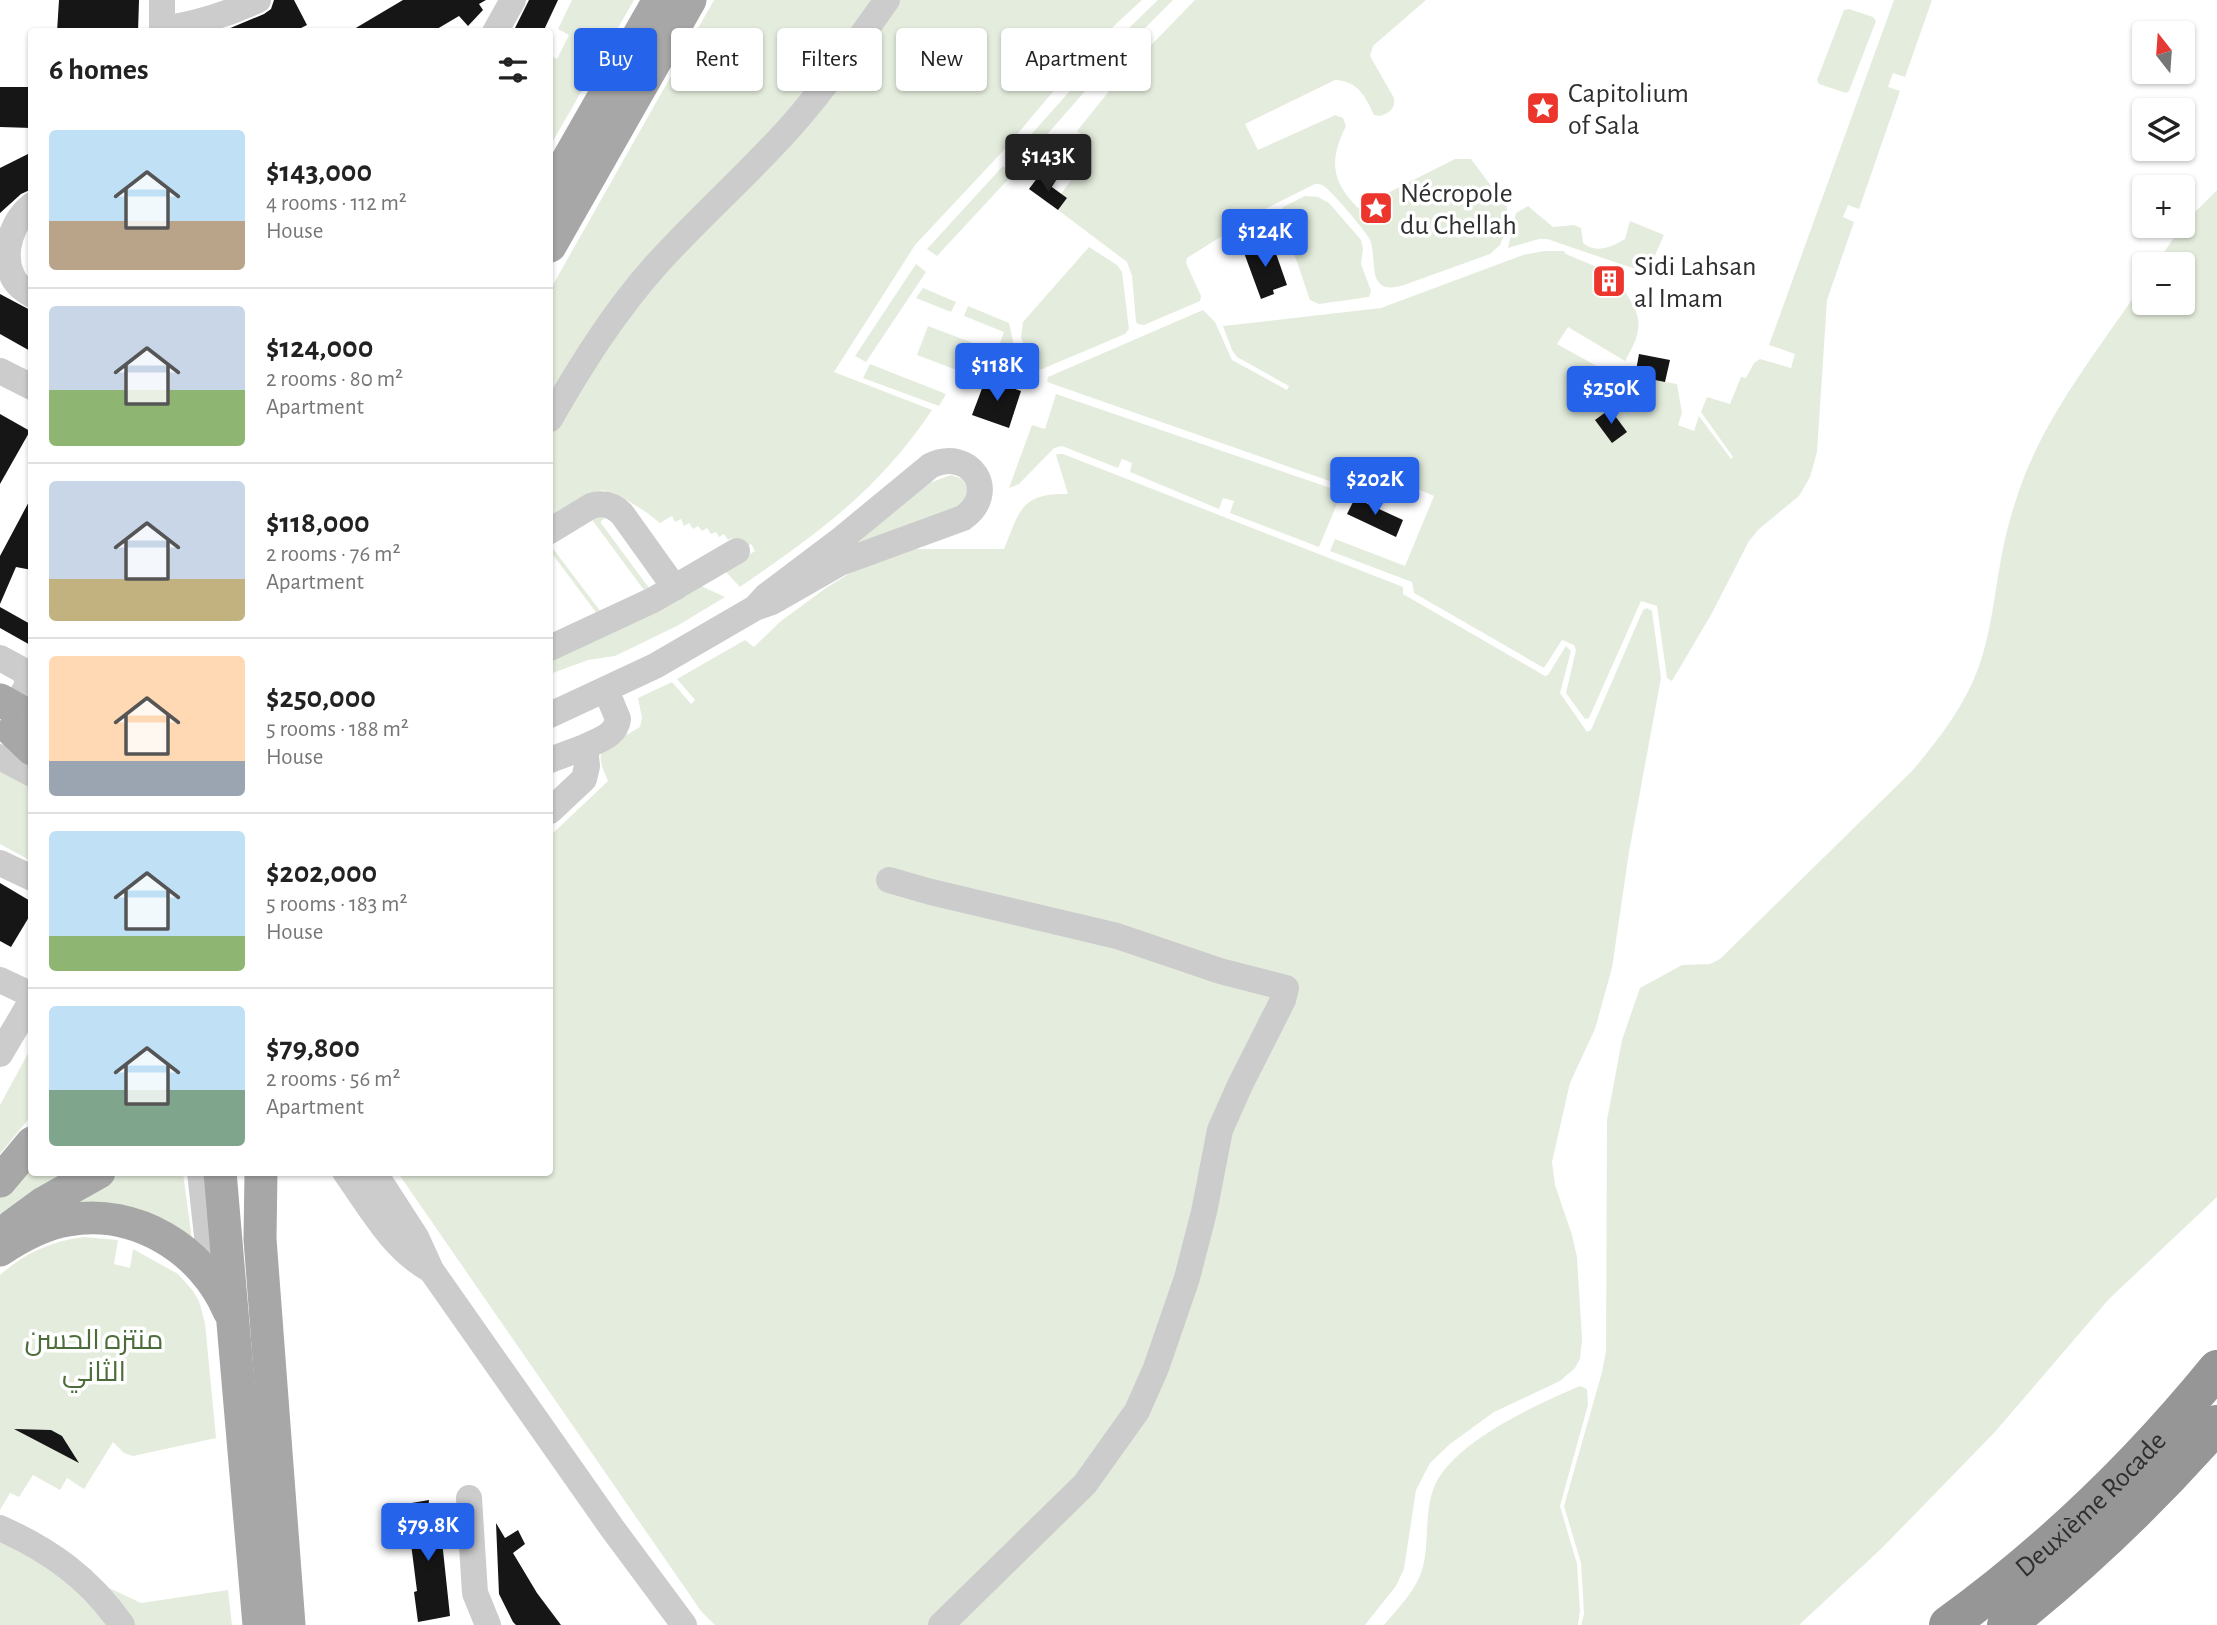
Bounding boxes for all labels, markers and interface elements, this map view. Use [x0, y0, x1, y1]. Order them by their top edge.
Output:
north arrow [2132, 21, 2194, 84]
map controls [2132, 21, 2195, 315]
chip: Buy [574, 28, 657, 91]
chip: Rent [671, 28, 763, 91]
chip: Filters [777, 28, 882, 91]
chip: New [896, 28, 987, 91]
chip: Apartment [1001, 28, 1151, 91]
icon: filters [494, 51, 532, 89]
text: 6 homes [49, 55, 149, 85]
place label: Capitolium of Sala [1568, 80, 1689, 140]
place icon: Capitolium of Sala [1524, 89, 1562, 127]
button: layers [2132, 98, 2195, 161]
pin: $143K [999, 134, 1097, 194]
text: $143K [1021, 145, 1075, 168]
text: $143,000 [266, 157, 372, 187]
icon: home [105, 158, 189, 242]
button: + [2132, 175, 2195, 238]
place label: Nécropole du Chellah [1400, 180, 1517, 240]
place icon: Nécropole du Chellah [1357, 189, 1395, 227]
text: 4 rooms · 112 m² [266, 192, 407, 215]
pin: $124K [1216, 210, 1314, 269]
text: House [266, 220, 323, 243]
text: $124K [1238, 220, 1292, 243]
button: − [2132, 252, 2195, 315]
place label: Sidi Lahsan al Imam [1634, 253, 1757, 313]
building icon: Sidi Lahsan al Imam [1590, 262, 1628, 300]
text: $124,000 [266, 333, 373, 363]
icon: home [105, 334, 189, 418]
pin: $118K [948, 344, 1046, 403]
text: $118K [971, 354, 1023, 377]
pin: $250K [1562, 366, 1660, 426]
text: 2 rooms · 80 m² [266, 368, 403, 391]
text: $250K [1583, 377, 1639, 400]
text: Apartment [266, 396, 364, 419]
pin: $202K [1326, 458, 1424, 517]
text: $202K [1346, 468, 1404, 491]
text: $118,000 [266, 508, 370, 538]
icon: home [105, 509, 189, 593]
text: 2 rooms · 76 m² [266, 543, 400, 566]
text: Apartment [266, 571, 364, 594]
text: $250,000 [266, 683, 376, 713]
icon: home [105, 684, 189, 768]
text: 5 rooms · 188 m² [266, 718, 409, 741]
text: House [266, 746, 323, 769]
text: $202,000 [266, 858, 377, 888]
icon: home [105, 859, 189, 943]
text: 5 rooms · 183 m² [266, 893, 407, 916]
text: House [266, 921, 323, 944]
text: $79,800 [266, 1033, 360, 1063]
icon: home [105, 1034, 189, 1118]
text: 2 rooms · 56 m² [266, 1068, 400, 1091]
text: Apartment [266, 1096, 364, 1119]
park label: منتزه الحسن الثاني [24, 1327, 164, 1393]
street label: Deuxième Rocade [2010, 1427, 2172, 1583]
pin: $79.8K [371, 1504, 485, 1563]
text: $79.8K [397, 1514, 459, 1537]

